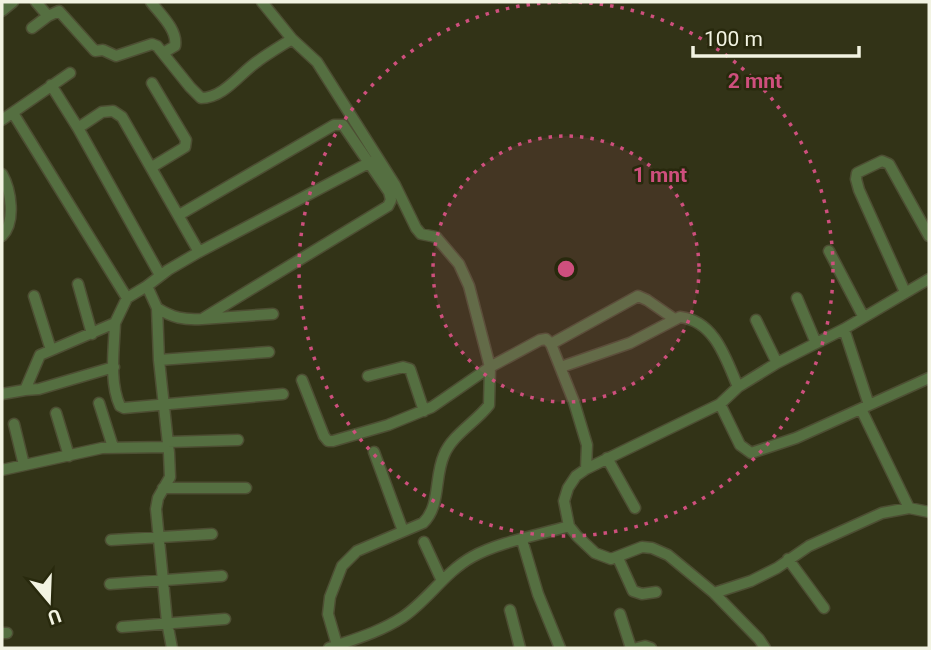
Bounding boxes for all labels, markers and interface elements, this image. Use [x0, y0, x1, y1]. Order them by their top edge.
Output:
scale bar [693, 14, 859, 58]
text: 100 m [704, 27, 763, 51]
text: 2 mnt [728, 69, 782, 93]
text: 1 mnt [633, 163, 687, 187]
centre of rings [554, 257, 578, 281]
north arrow [14, 566, 84, 636]
text: U [45, 604, 64, 630]

